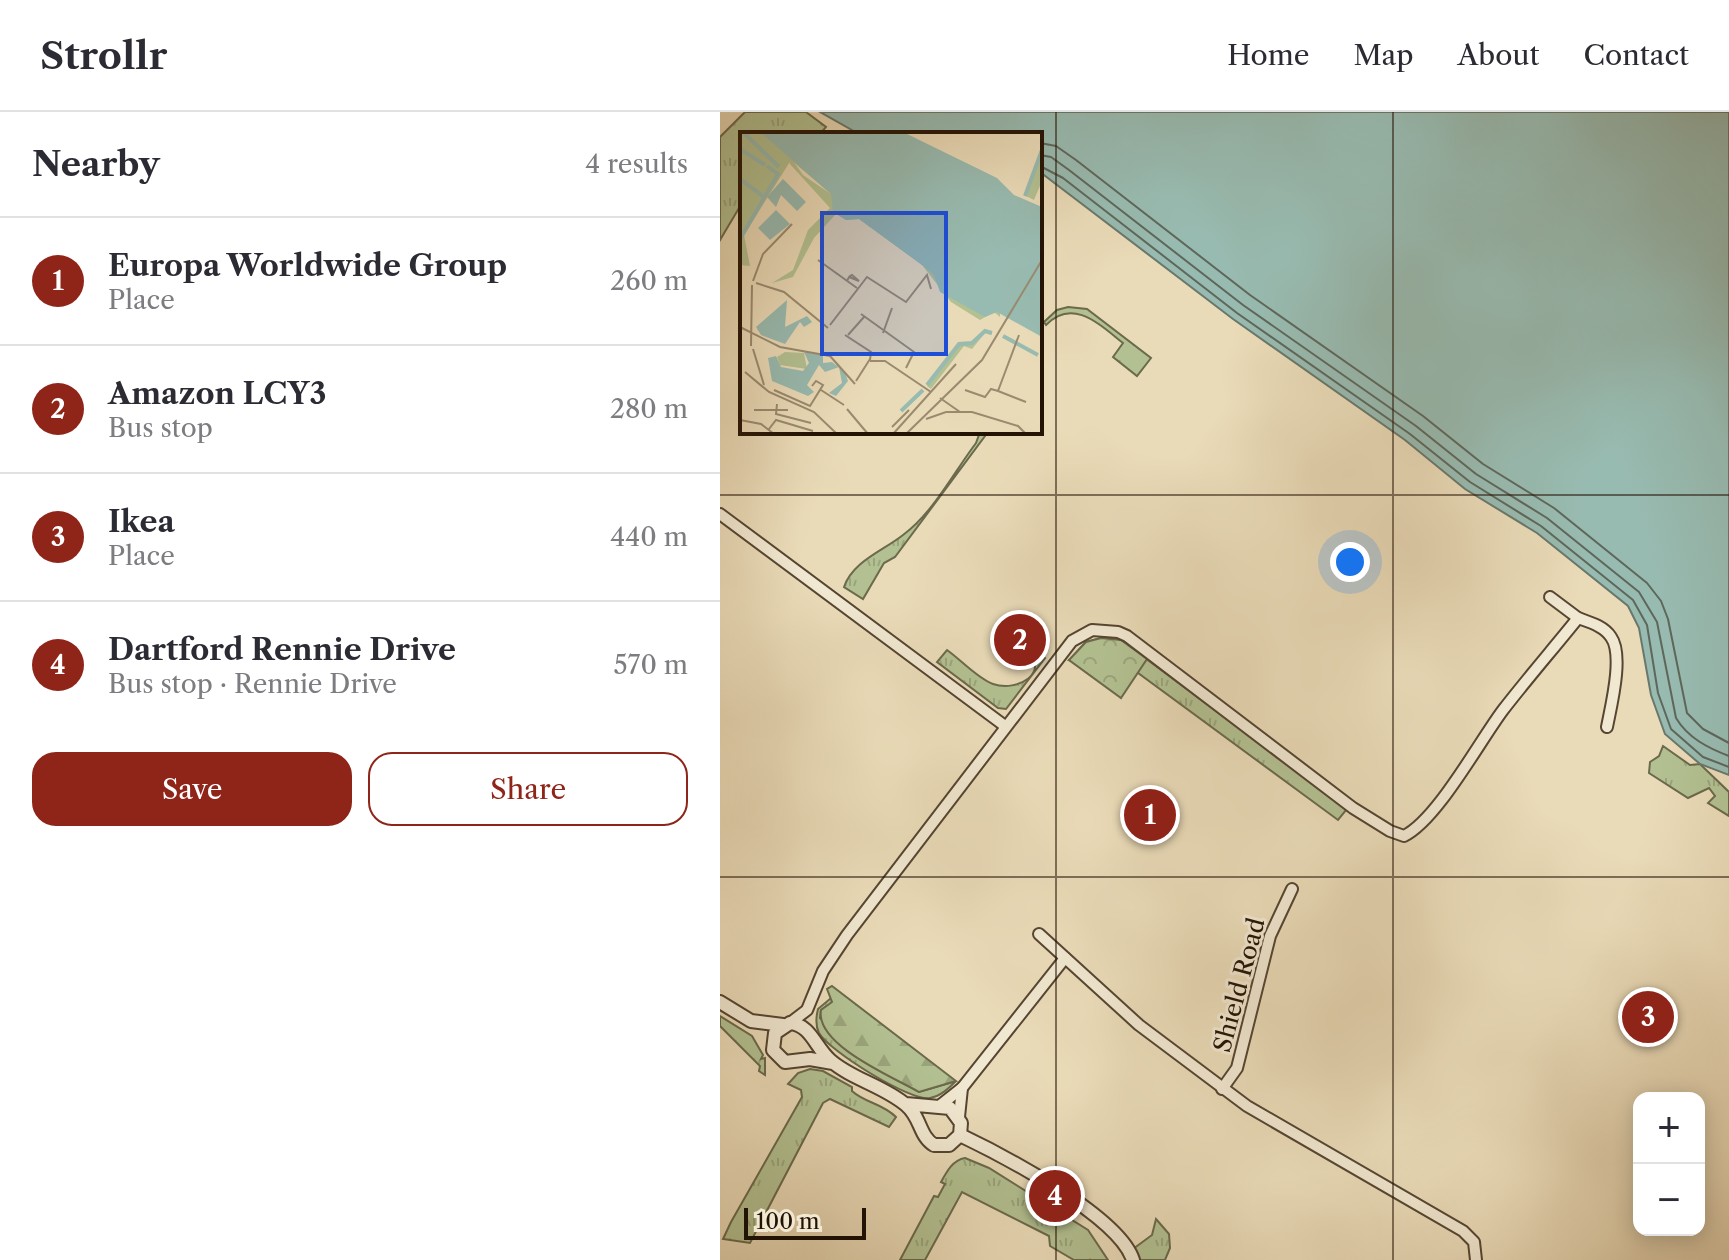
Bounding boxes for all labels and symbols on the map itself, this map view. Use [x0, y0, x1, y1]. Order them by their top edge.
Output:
inset map [740, 132, 1042, 434]
your location [1330, 542, 1370, 582]
pin: 2 [994, 610, 1046, 670]
pin: 1 [1124, 785, 1176, 845]
street label: Shield Road [1207, 914, 1271, 1055]
pin: 3 [1622, 987, 1674, 1047]
pin: 4 [1029, 1166, 1081, 1226]
scale bar [744, 1204, 866, 1240]

